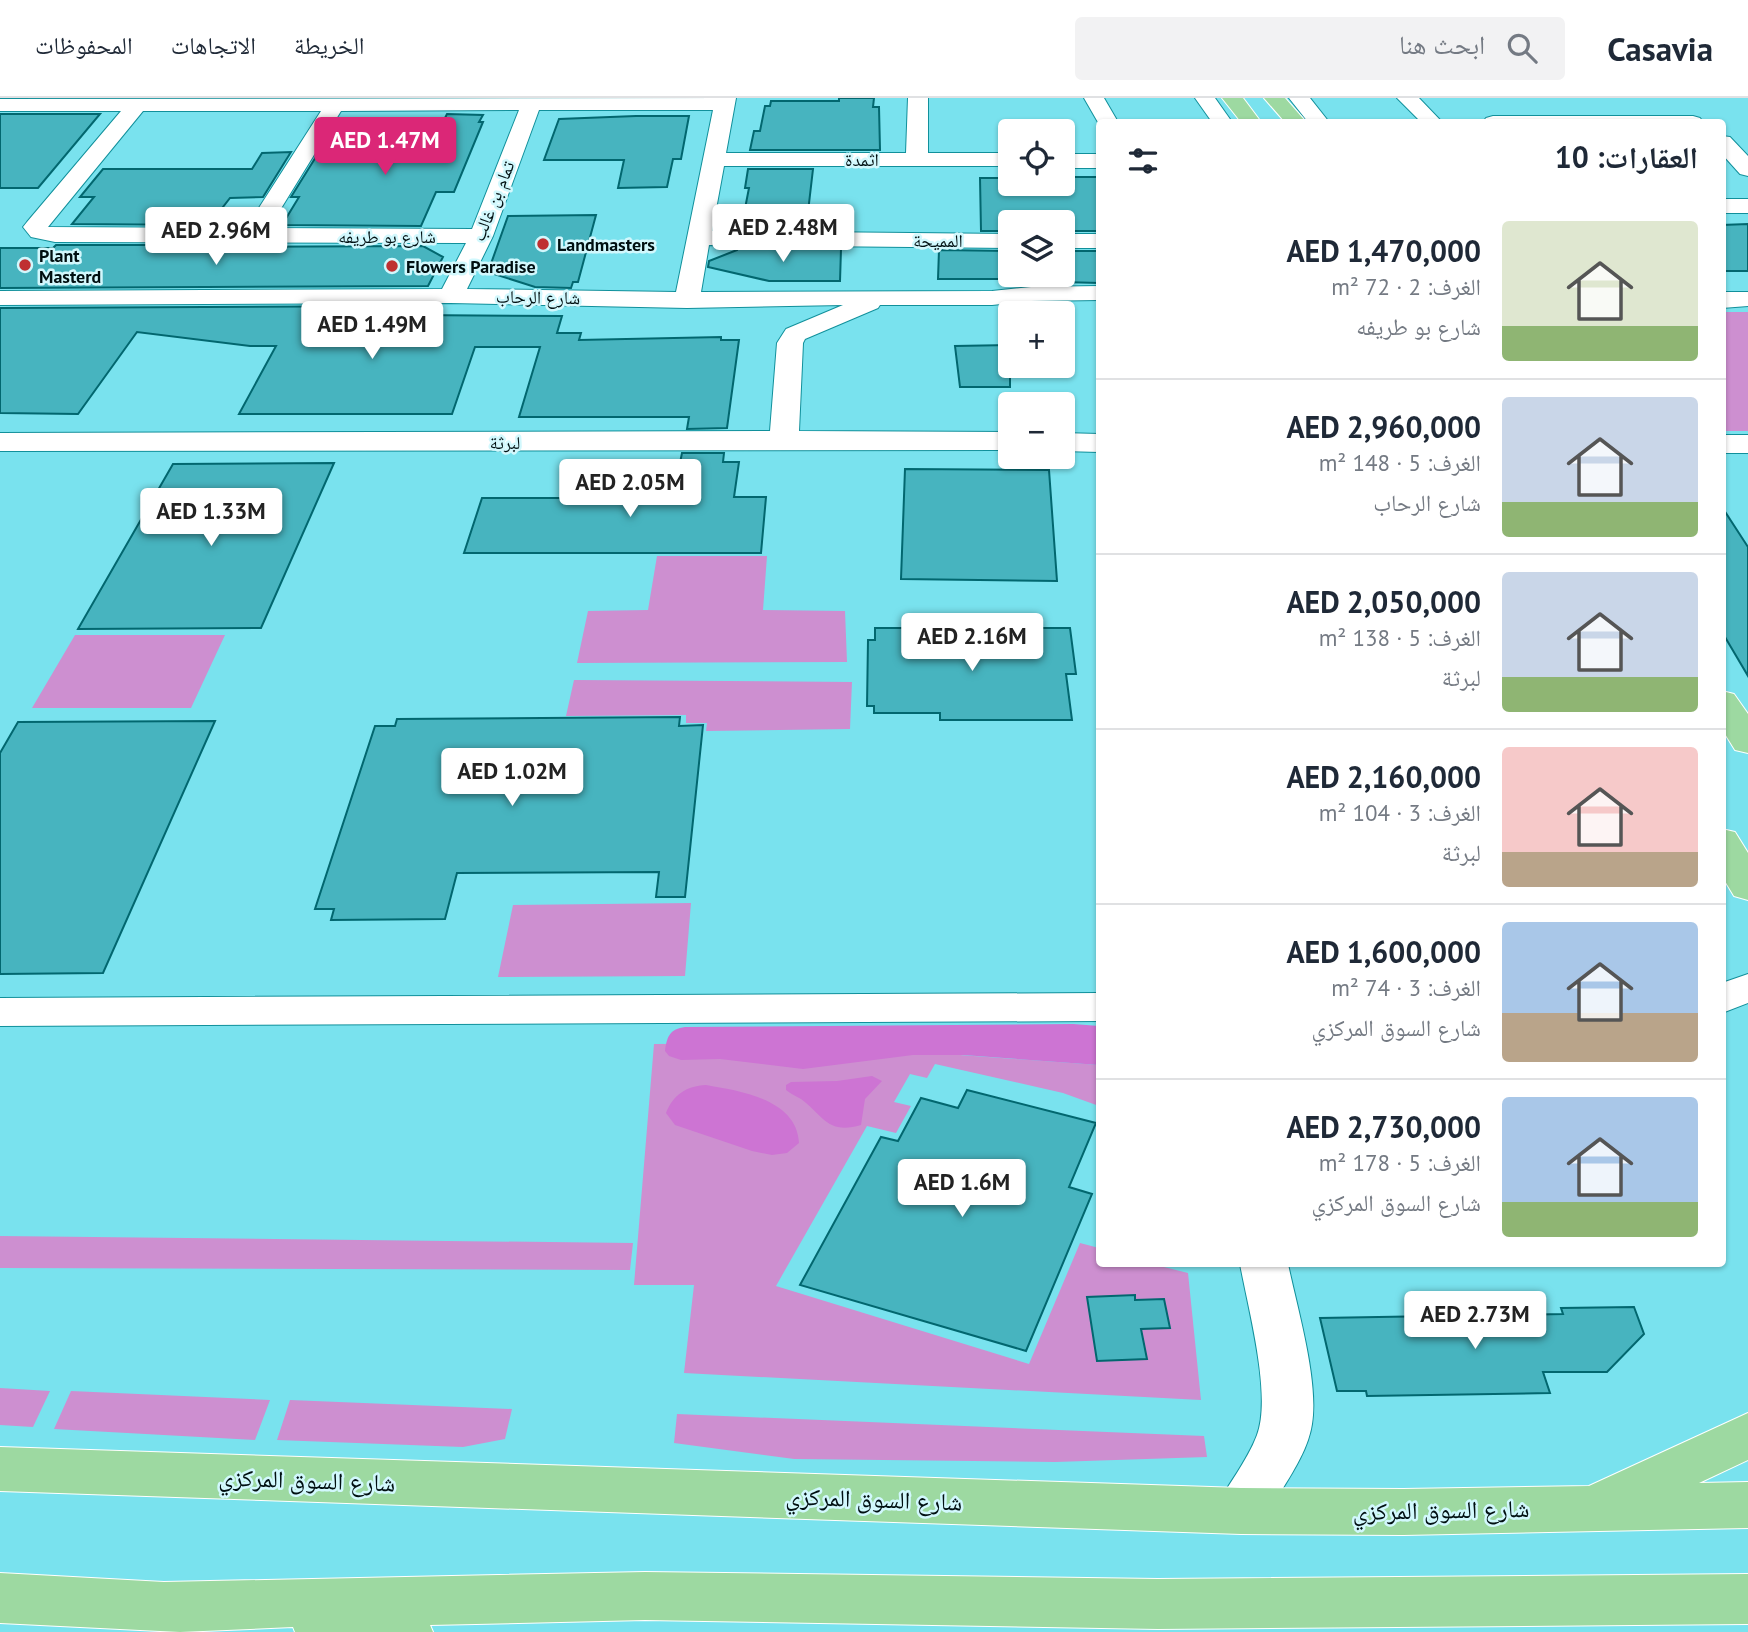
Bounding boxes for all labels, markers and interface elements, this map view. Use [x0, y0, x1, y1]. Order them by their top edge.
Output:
search box [1075, 17, 1565, 80]
text: Casavia [1607, 27, 1713, 70]
text: ابحث هنا [1399, 28, 1485, 61]
icon: search [1503, 29, 1541, 67]
text: المحفوظات [35, 30, 133, 61]
text: الاتجاهات [171, 30, 256, 61]
text: الخريطة [294, 30, 365, 61]
pin: AED 1.47M [305, 118, 465, 177]
map controls [998, 119, 1075, 469]
button: locate [998, 119, 1075, 196]
text: AED 1.47M [330, 125, 440, 154]
text: العقارات: 10 [1555, 137, 1698, 176]
icon: filters [1124, 142, 1162, 180]
street label: اثمدة [845, 148, 879, 171]
street label: تمام بن غالب [467, 158, 520, 245]
pin: AED 2.48M [703, 204, 863, 264]
pin: AED 2.96M [136, 208, 296, 267]
button: layers [998, 210, 1075, 287]
text: AED 2.48M [728, 212, 838, 241]
text: AED 2.96M [161, 215, 271, 244]
street label: شارع بو طريفه [338, 225, 436, 248]
street label: المميحة [913, 229, 963, 252]
text: AED 1,470,000 [1286, 231, 1481, 270]
place label: Landmasters [557, 233, 655, 256]
marker: Landmasters [535, 236, 551, 252]
place label: Plant Masterd [39, 244, 101, 288]
icon: home [1558, 249, 1642, 333]
place label: Flowers Paradise [406, 255, 536, 278]
marker: Plant Masterd [17, 257, 33, 273]
marker: Flowers Paradise [384, 258, 400, 274]
text: الغرف: 2 · 72 m² [1331, 272, 1481, 301]
street label: شارع الرحاب [496, 285, 580, 309]
button: + [998, 301, 1075, 378]
pin: AED 1.49M [292, 302, 452, 361]
text: AED 1.49M [317, 309, 427, 338]
text: شارع بو طريفه [1356, 312, 1481, 341]
button: − [998, 392, 1075, 469]
text: AED 2,960,000 [1286, 407, 1481, 446]
icon: home [1558, 425, 1642, 509]
street label: لبرثة [490, 431, 520, 454]
text: الغرف: 5 · 148 m² [1319, 448, 1481, 477]
pin: AED 2.05M [550, 460, 710, 519]
text: AED 2.05M [575, 467, 685, 496]
text: شارع الرحاب [1373, 488, 1481, 517]
pin: AED 1.33M [131, 489, 291, 548]
text: AED 1.33M [156, 496, 266, 525]
text: AED 2,050,000 [1286, 582, 1481, 621]
icon: home [1558, 600, 1642, 684]
pin: AED 2.16M [892, 614, 1052, 673]
text: AED 2.16M [917, 621, 1027, 650]
text: الغرف: 5 · 138 m² [1319, 623, 1481, 652]
text: لبرثة [1442, 663, 1481, 692]
pin: AED 1.02M [432, 748, 592, 808]
text: AED 1.02M [457, 756, 567, 785]
text: AED 2,160,000 [1286, 757, 1481, 796]
icon: home [1558, 775, 1642, 859]
text: الغرف: 3 · 104 m² [1319, 798, 1481, 827]
text: لبرثة [1442, 838, 1481, 867]
text: AED 1,600,000 [1286, 932, 1481, 971]
icon: home [1558, 950, 1642, 1034]
text: الغرف: 3 · 74 m² [1331, 973, 1481, 1002]
text: شارع السوق المركزي [1312, 1013, 1481, 1042]
text: AED 2,730,000 [1286, 1107, 1481, 1146]
icon: home [1558, 1125, 1642, 1209]
text: الغرف: 5 · 178 m² [1319, 1148, 1481, 1177]
pin: AED 1.6M [890, 1160, 1034, 1219]
text: AED 1.6M [914, 1167, 1010, 1196]
text: شارع السوق المركزي [1312, 1188, 1481, 1217]
pin: AED 2.73M [1395, 1292, 1555, 1351]
text: AED 2.73M [1420, 1299, 1530, 1328]
street label: شارع السوق المركزي [218, 1461, 396, 1503]
street label: شارع السوق المركزي [785, 1480, 963, 1522]
street label: شارع السوق المركزي [1352, 1493, 1530, 1531]

